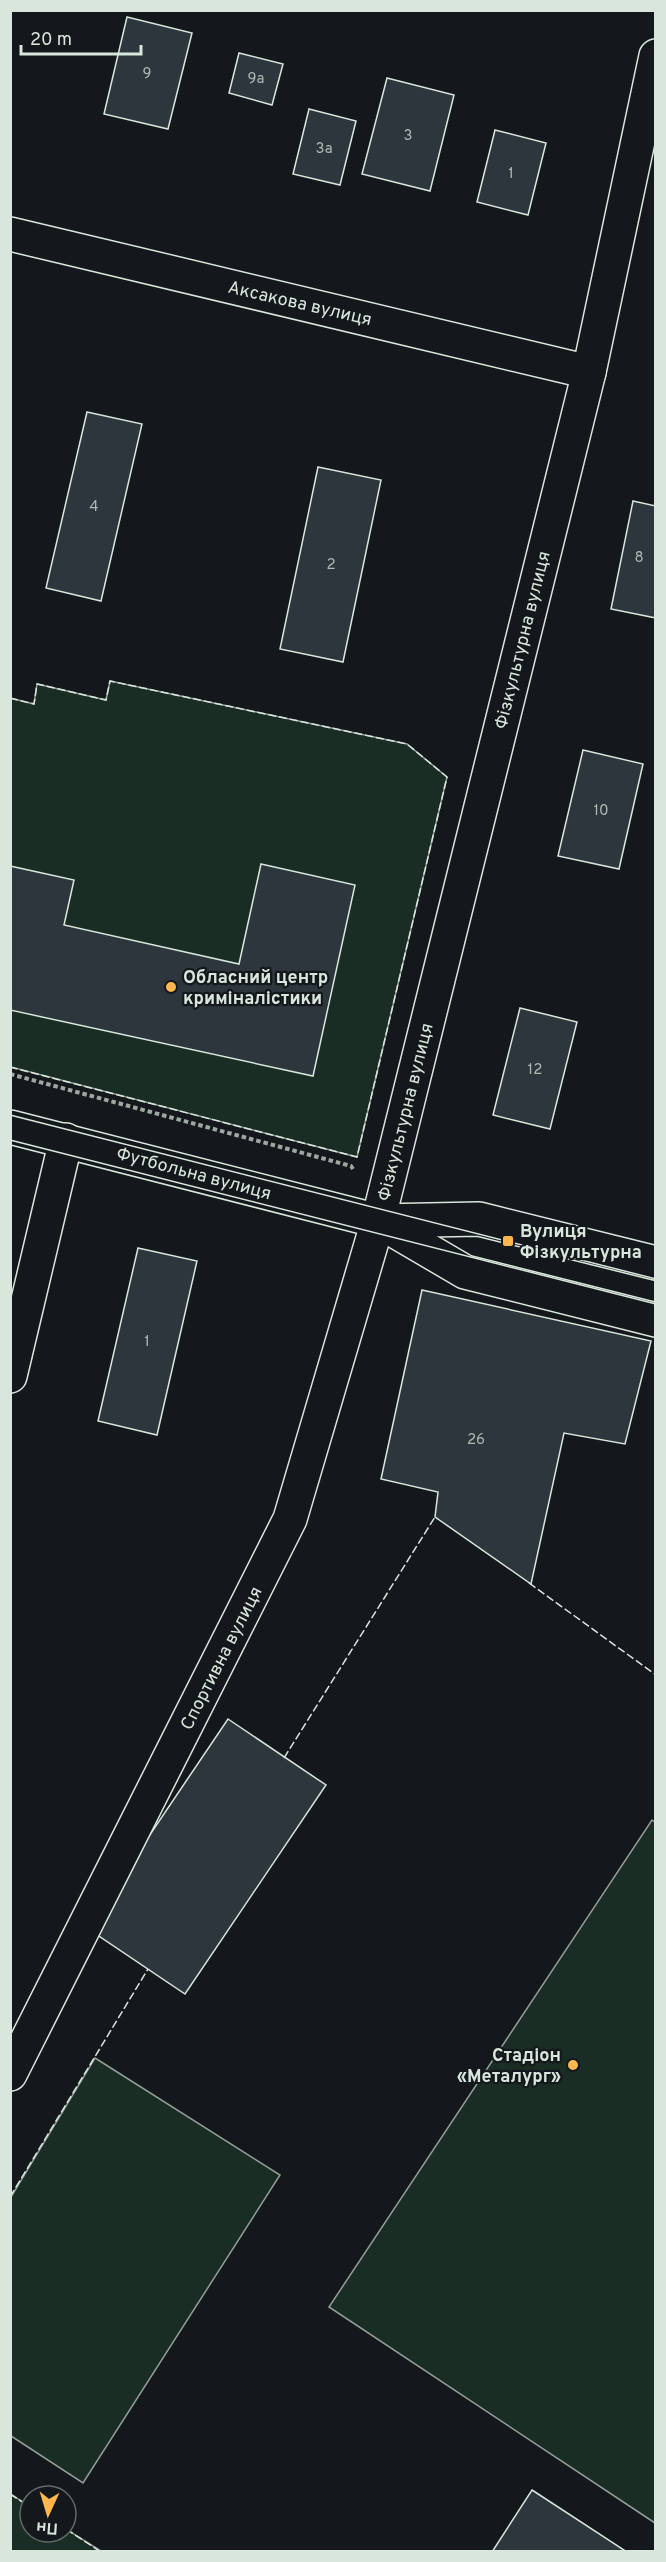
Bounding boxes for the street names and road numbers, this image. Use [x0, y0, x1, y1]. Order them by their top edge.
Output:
street label: Аксакова вулиця [225, 277, 374, 332]
street label: Фізкультурна вулиця [490, 549, 557, 732]
street label: Фізкультурна вулиця [373, 1021, 440, 1204]
street label: Футбольна вулиця [114, 1143, 274, 1206]
street label: Спортивна вулиця [176, 1583, 268, 1734]

